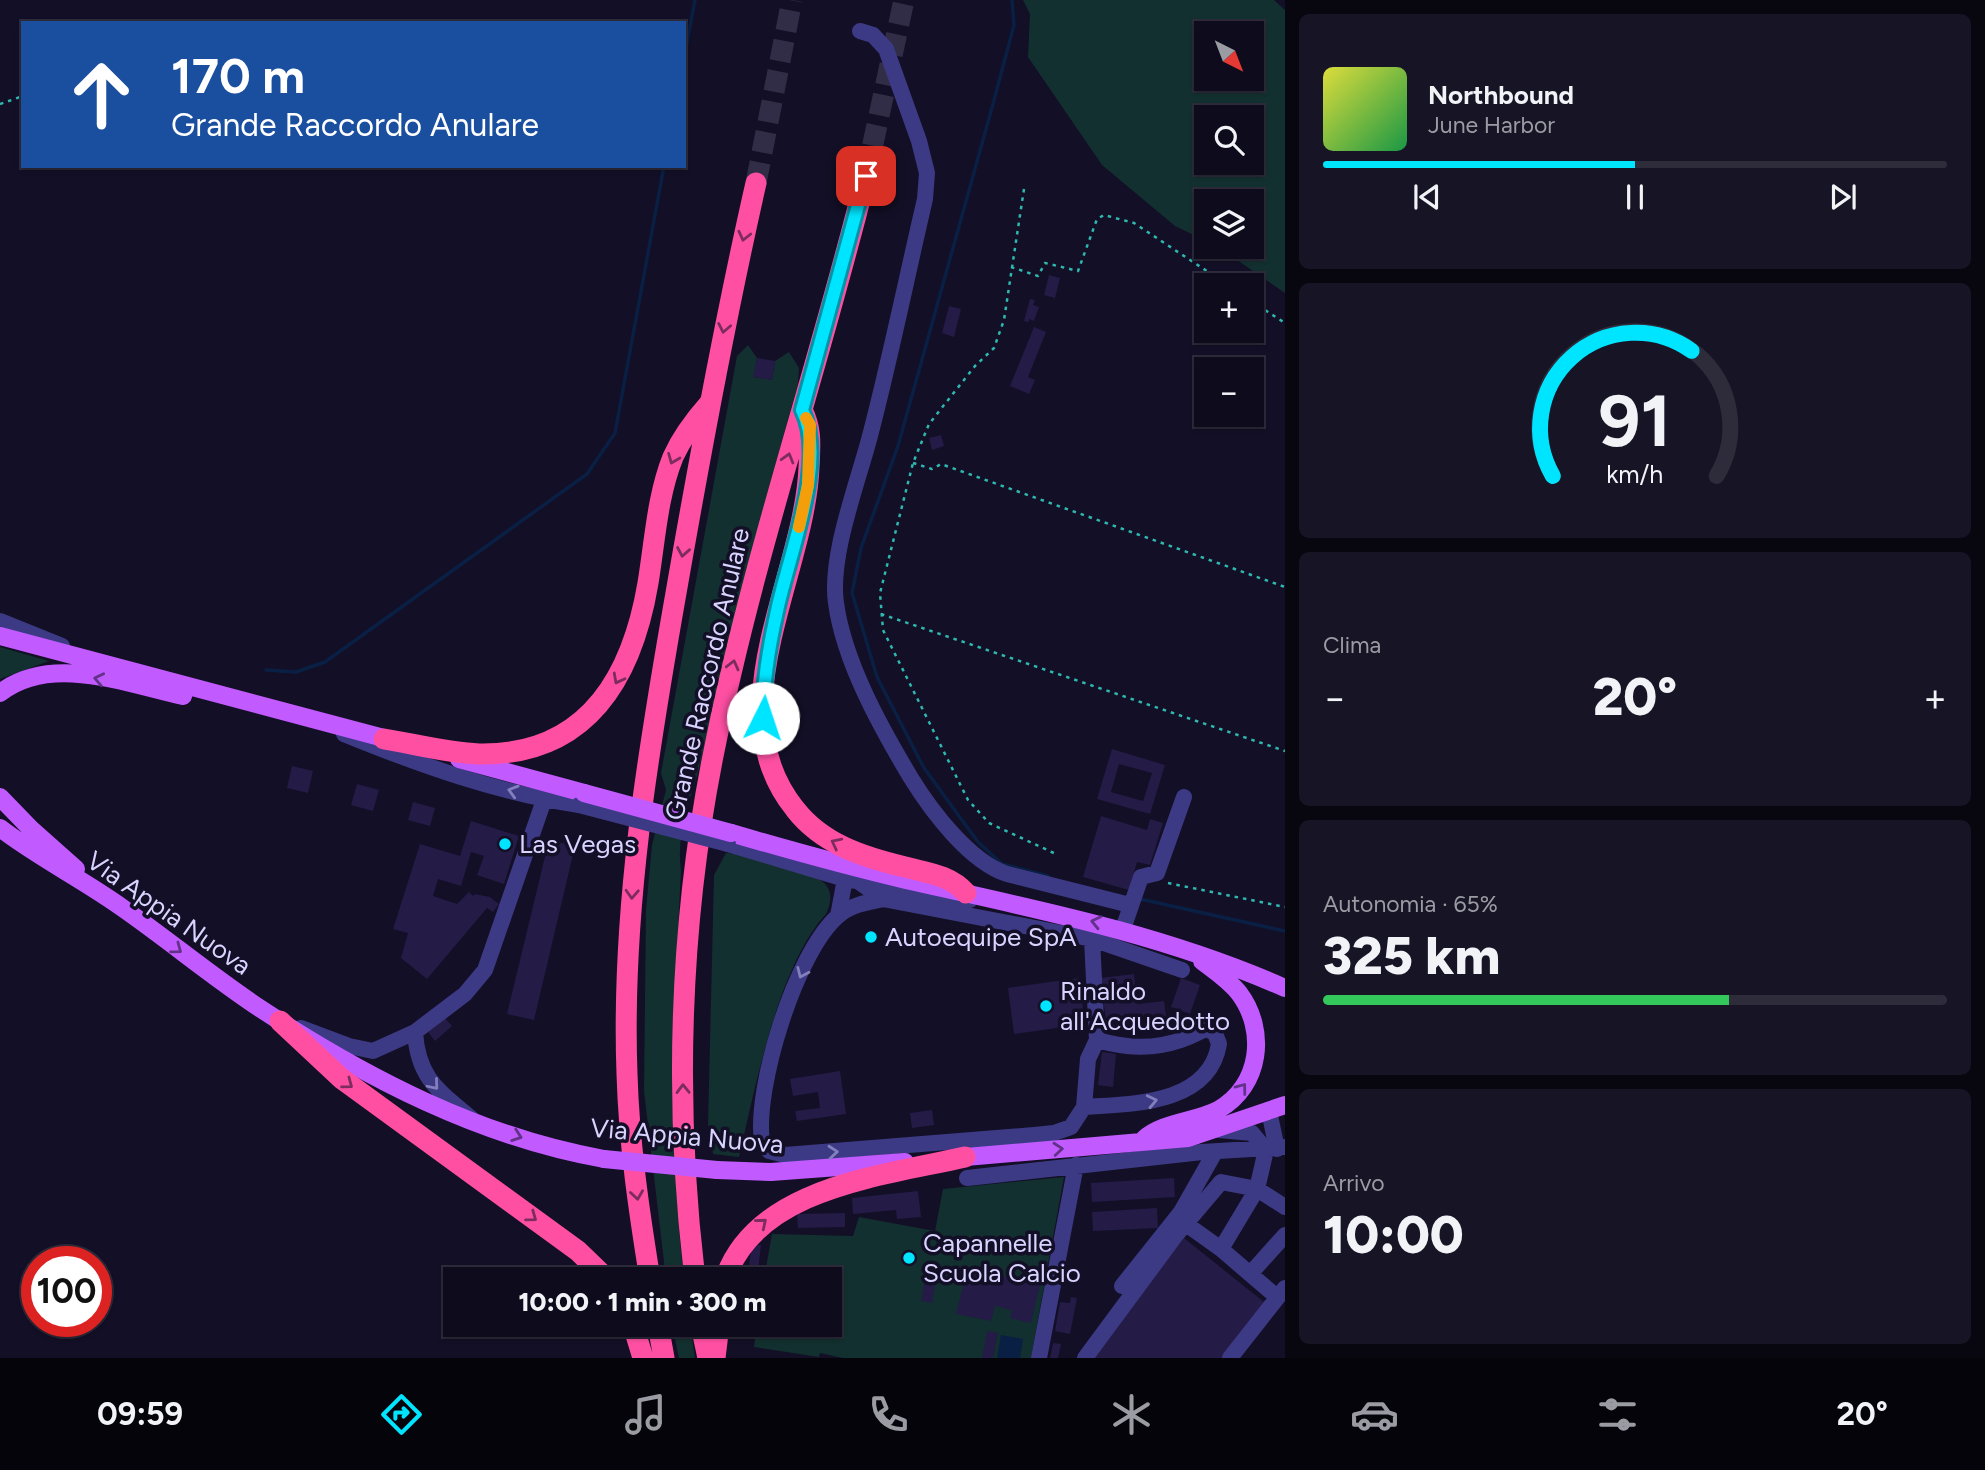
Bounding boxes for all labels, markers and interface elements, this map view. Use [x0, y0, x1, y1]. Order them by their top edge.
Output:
north arrow [1194, 21, 1264, 91]
map controls [1194, 21, 1264, 427]
text: 170 m [171, 46, 305, 105]
icon: ahead [56, 49, 147, 140]
text: Northbound [1428, 79, 1574, 111]
button: search [1194, 105, 1264, 175]
text: Grande Raccordo Anulare [171, 106, 539, 144]
text: June Harbor [1428, 111, 1555, 139]
pin [836, 146, 896, 206]
icon: arrive [847, 157, 885, 195]
icon: previous [1408, 178, 1446, 216]
icon: pause [1616, 178, 1654, 216]
icon: next [1824, 178, 1862, 216]
button: layers [1194, 189, 1264, 259]
one-way arrow [738, 230, 752, 242]
button: + [1194, 273, 1264, 343]
one-way arrow [718, 322, 733, 334]
button: − [1194, 357, 1264, 427]
text: 91 [1599, 378, 1671, 465]
one-way arrow [780, 452, 795, 464]
one-way arrow [668, 453, 682, 465]
text: km/h [1606, 459, 1664, 489]
street label: Grande Raccordo Anulare [658, 525, 756, 823]
one-way arrow [676, 546, 691, 558]
text: Clima [1323, 631, 1381, 659]
one-way arrow [725, 659, 739, 671]
text: 20° [1593, 666, 1677, 728]
one-way arrow [93, 672, 105, 687]
one-way arrow [612, 672, 626, 684]
text: − [1323, 675, 1347, 721]
text: + [1923, 675, 1947, 721]
position arrow [726, 681, 800, 755]
one-way arrow [507, 784, 519, 799]
place label: Las Vegas [519, 828, 636, 860]
marker: Las Vegas [497, 836, 513, 852]
one-way arrow [831, 838, 843, 852]
street label: Via Appia Nuova [81, 844, 257, 982]
one-way arrow [625, 889, 640, 900]
text: Autonomia · 65% [1323, 890, 1498, 918]
one-way arrow [1090, 916, 1102, 931]
place label: Autoequipe SpA [885, 921, 1077, 953]
text: 325 km [1323, 925, 1500, 987]
marker: Autoequipe SpA [863, 929, 879, 945]
one-way arrow [170, 941, 182, 953]
one-way arrow [796, 966, 810, 978]
place label: Rinaldo all'Acquedotto [1060, 975, 1230, 1037]
marker: Rinaldo all'Acquedotto [1038, 998, 1054, 1014]
one-way arrow [341, 1075, 353, 1088]
one-way arrow [426, 1076, 438, 1089]
one-way arrow [675, 1083, 691, 1094]
one-way arrow [1234, 1084, 1246, 1096]
one-way arrow [1146, 1095, 1158, 1109]
street label: Via Appia Nuova [589, 1112, 785, 1160]
one-way arrow [510, 1128, 523, 1142]
one-way arrow [1052, 1142, 1063, 1157]
one-way arrow [828, 1145, 839, 1160]
text: Arrivo [1323, 1169, 1385, 1197]
one-way arrow [629, 1189, 644, 1201]
text: 10:00 [1323, 1204, 1464, 1266]
one-way arrow [525, 1209, 537, 1222]
one-way arrow [755, 1219, 767, 1232]
place label: Capannelle Scuola Calcio [923, 1227, 1081, 1289]
speed limit sign: 100 [21, 1246, 112, 1337]
marker: Capannelle Scuola Calcio [901, 1250, 917, 1266]
text: 10:00 · 1 min · 300 m [519, 1286, 767, 1318]
icon: directions [377, 1390, 426, 1439]
icon: music [621, 1390, 670, 1439]
icon: phone [864, 1390, 913, 1439]
icon: climate [1107, 1390, 1156, 1439]
icon: car [1350, 1390, 1399, 1439]
icon: filters [1593, 1390, 1642, 1439]
text: 09:59 [97, 1395, 183, 1433]
text: 20° [1837, 1395, 1888, 1433]

